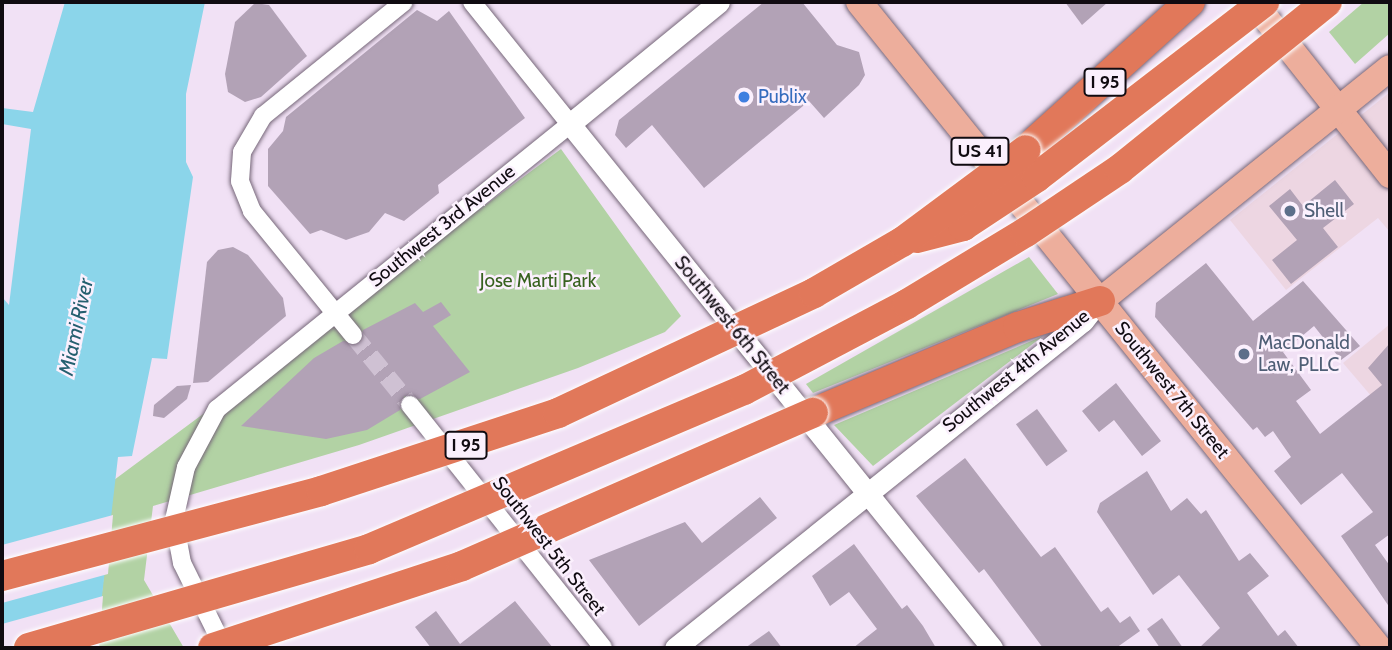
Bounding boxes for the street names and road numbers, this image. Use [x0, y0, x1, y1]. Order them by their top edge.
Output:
road number: I 95 [1082, 68, 1128, 96]
road number: US 41 [950, 136, 1010, 166]
street label: Southwest 3rd Avenue [364, 160, 520, 292]
street label: Southwest 6th Street [669, 252, 795, 398]
street label: Southwest 4th Avenue [938, 305, 1094, 437]
street label: Southwest 7th Street [1110, 317, 1234, 463]
road number: I 95 [443, 430, 489, 460]
street label: Southwest 5th Street [488, 472, 610, 620]

